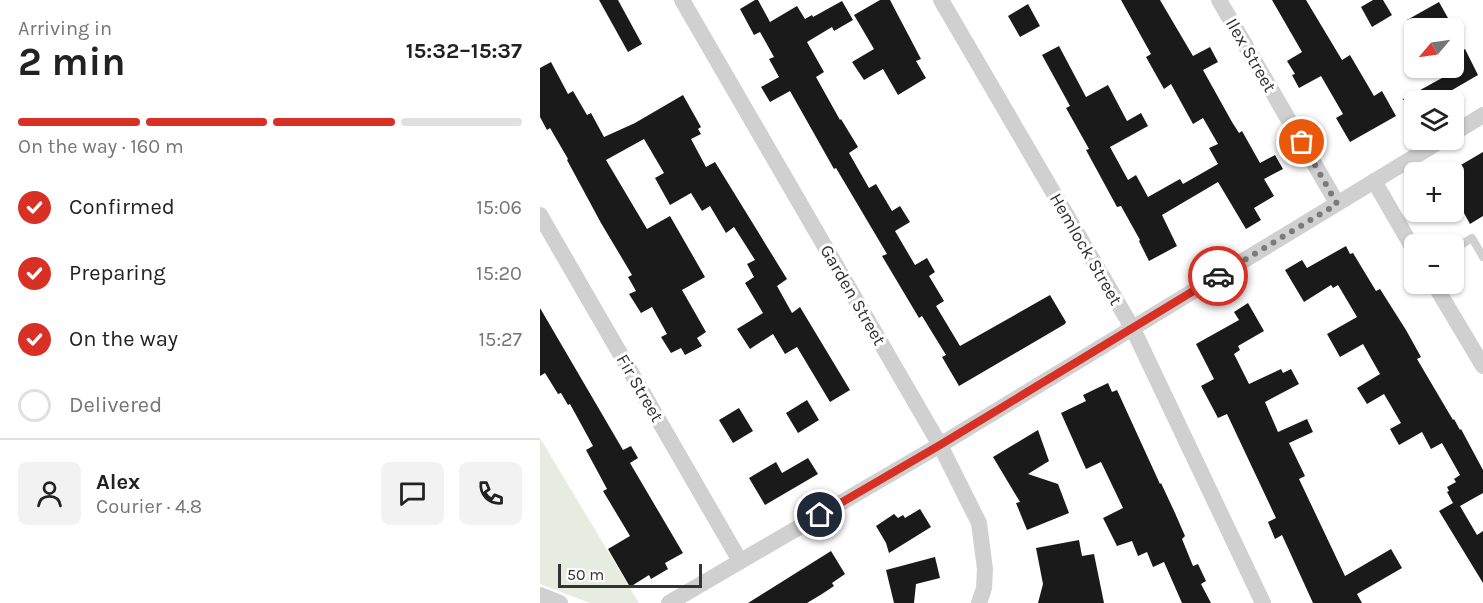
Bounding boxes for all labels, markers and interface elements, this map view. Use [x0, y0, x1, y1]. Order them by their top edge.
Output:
street label: Ilex Street [1221, 14, 1281, 96]
text: Arriving in [18, 17, 112, 40]
north arrow [1404, 18, 1464, 78]
map controls [1404, 18, 1464, 294]
text: 15:32–15:37 [406, 38, 522, 64]
text: 2 min [18, 39, 126, 85]
button: layers [1404, 90, 1464, 150]
pin [1276, 116, 1327, 167]
icon: bag [1285, 125, 1318, 158]
text: On the way · 160 m [18, 135, 184, 158]
button: + [1404, 162, 1464, 222]
street label: Hemlock Street [1045, 189, 1127, 309]
icon: check [18, 191, 51, 224]
text: Confirmed [69, 194, 175, 220]
text: 15:06 [476, 196, 522, 219]
button: − [1404, 234, 1464, 294]
street label: Garden Street [815, 241, 891, 349]
courier [1188, 246, 1248, 306]
icon: check [18, 257, 51, 290]
text: Preparing [69, 260, 166, 286]
icon: car [1202, 260, 1235, 293]
text: 15:20 [476, 262, 522, 285]
icon: check [18, 323, 51, 356]
text: On the way [69, 326, 178, 352]
text: 15:27 [479, 328, 522, 351]
street label: Fir Street [612, 350, 668, 426]
text: Delivered [69, 392, 162, 418]
button: person [18, 462, 81, 525]
button: chat [381, 462, 444, 525]
button: phone [459, 462, 522, 525]
text: Alex [96, 469, 140, 495]
pin [794, 489, 845, 540]
text: Courier · 4.8 [96, 495, 202, 518]
icon: home [803, 498, 836, 531]
scale bar [558, 561, 702, 588]
text: 50 m [567, 565, 604, 584]

